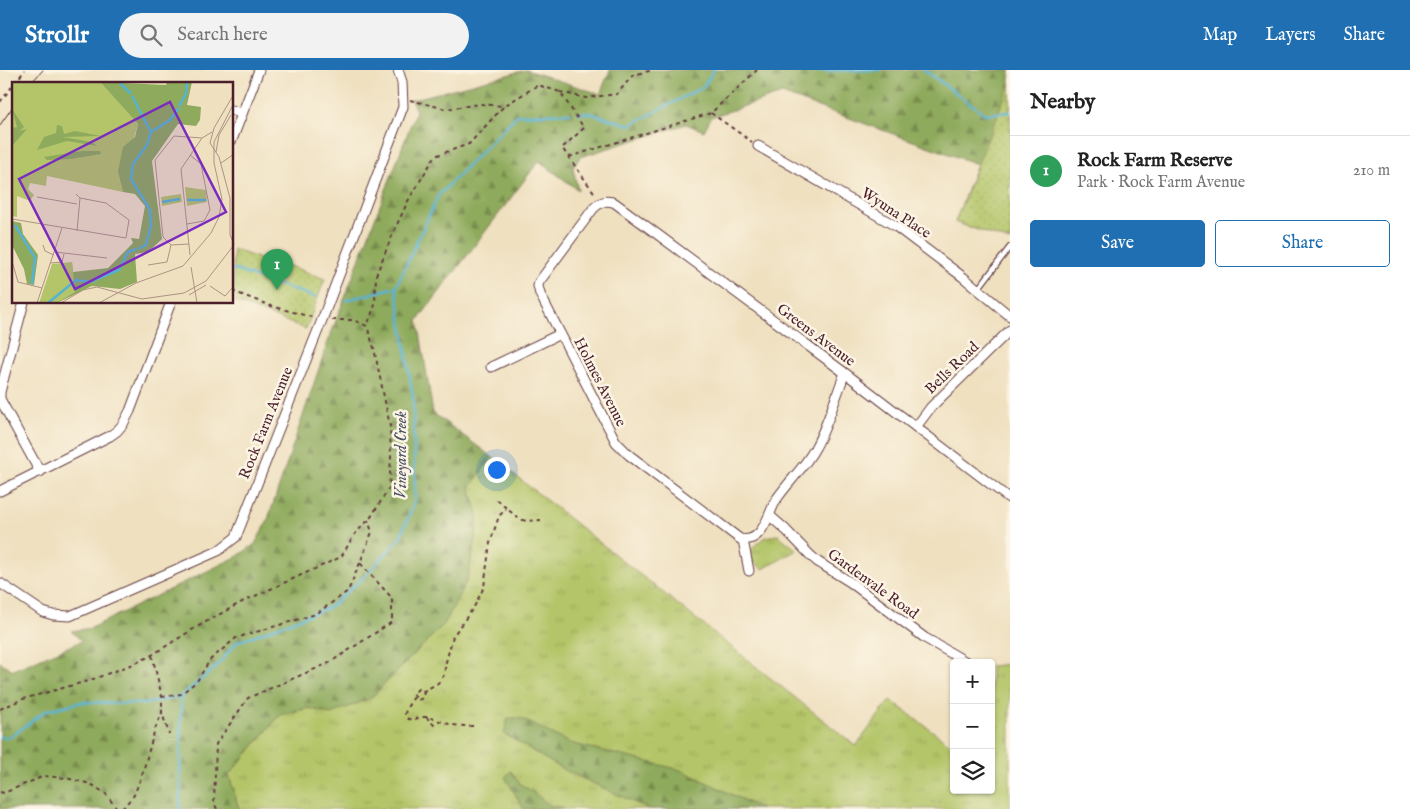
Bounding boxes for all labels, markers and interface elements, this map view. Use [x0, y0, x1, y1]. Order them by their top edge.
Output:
search box [119, 13, 469, 58]
text: Strollr [25, 20, 89, 51]
icon: search [137, 21, 165, 49]
text: Search here [177, 23, 268, 47]
text: Map [1203, 24, 1237, 47]
text: Layers [1265, 24, 1316, 47]
text: Share [1344, 24, 1385, 47]
inset map [12, 82, 234, 304]
text: Nearby [1030, 89, 1095, 116]
text: Rock Farm Reserve [1077, 149, 1232, 173]
text: 1 [1043, 161, 1049, 181]
text: 210 m [1353, 161, 1390, 181]
text: Park · Rock Farm Avenue [1077, 173, 1245, 193]
street label: Wyuna Place [857, 183, 935, 243]
button: Save [1030, 220, 1205, 267]
button: Share [1215, 220, 1390, 267]
pin: 1 [261, 249, 293, 290]
street label: Greens Avenue [773, 299, 859, 371]
street label: Holmes Avenue [569, 334, 631, 430]
street label: Bells Road [921, 337, 984, 398]
street label: Rock Farm Avenue [235, 364, 297, 482]
water label: Vineyard Creek [392, 411, 412, 499]
your location [484, 457, 510, 483]
street label: Gardenvale Road [824, 545, 923, 624]
map controls [950, 659, 995, 794]
button: + [950, 659, 995, 704]
button: − [950, 704, 995, 749]
button: layers [950, 749, 995, 794]

